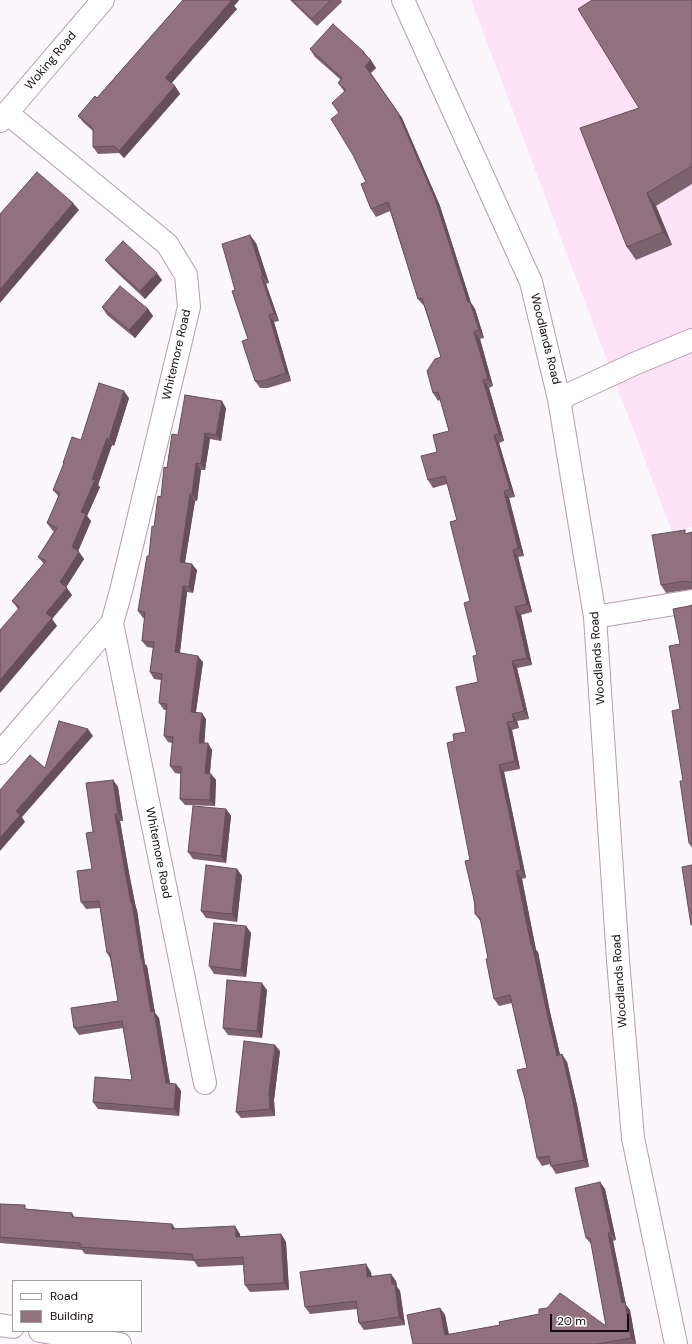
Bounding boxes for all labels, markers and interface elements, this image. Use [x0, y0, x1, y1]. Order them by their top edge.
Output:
street label: Woking Road [22, 29, 80, 93]
street label: Woodlands Road [527, 292, 563, 386]
street label: Whitemore Road [160, 308, 194, 402]
street label: Woodlands Road [588, 611, 608, 705]
street label: Whitemore Road [142, 806, 174, 900]
street label: Woodlands Road [610, 934, 630, 1028]
legend [12, 1280, 142, 1332]
text: Road [50, 1288, 78, 1304]
scale bar [552, 1306, 631, 1332]
text: Building [50, 1308, 94, 1324]
text: 20 m [557, 1313, 586, 1329]

